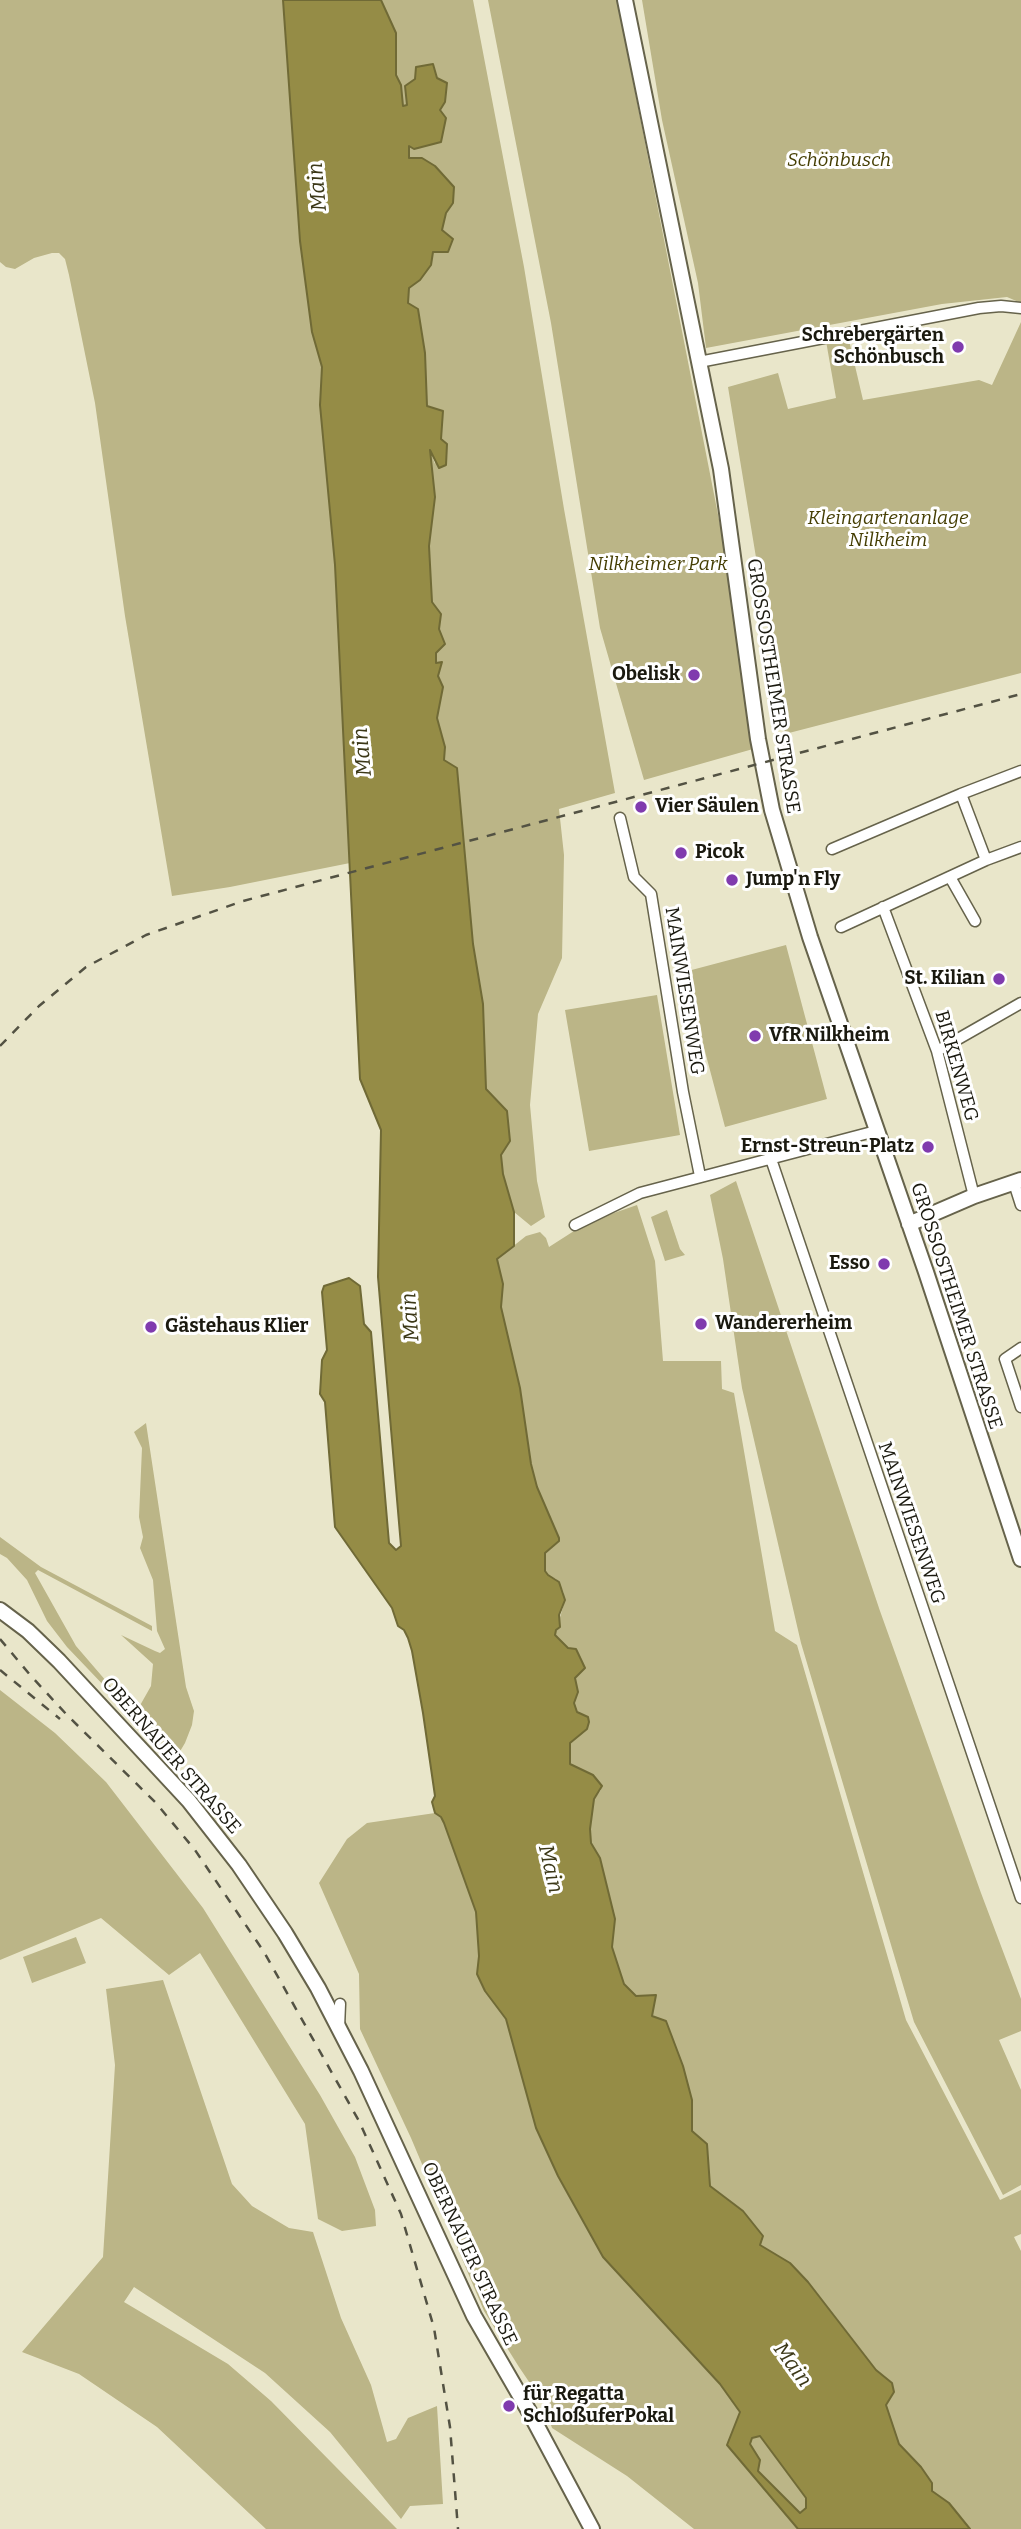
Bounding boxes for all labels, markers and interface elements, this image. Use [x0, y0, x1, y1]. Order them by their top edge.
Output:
park label: Schönbusch [787, 150, 891, 172]
water label: Main [303, 162, 333, 212]
place label: Schrebergärten Schönbusch [802, 325, 944, 369]
marker: Schrebergärten Schönbusch [950, 339, 966, 355]
park label: Kleingartenanlage Nilkheim [807, 508, 969, 552]
park label: Nilkheimer Park [588, 554, 728, 576]
street label: GROSSOSTHEIMER STRASSE [742, 557, 804, 815]
place label: Obelisk [612, 664, 680, 686]
marker: Obelisk [686, 667, 702, 683]
water label: Main [348, 727, 378, 777]
place label: Vier Säulen [655, 796, 759, 818]
marker: Vier Säulen [633, 799, 649, 815]
place label: Picok [695, 842, 744, 864]
marker: Picok [673, 845, 689, 861]
place label: Jump'n Fly [746, 869, 840, 891]
marker: Jump'n Fly [724, 872, 740, 888]
street label: MAINWIESENWEG [659, 905, 709, 1077]
place label: St. Kilian [904, 968, 985, 990]
marker: St. Kilian [991, 971, 1007, 987]
street label: BIRKENWEG [929, 1008, 983, 1124]
place label: VfR Nilkheim [769, 1025, 889, 1047]
marker: VfR Nilkheim [747, 1028, 763, 1044]
place label: Ernst-Streun-Platz [741, 1136, 914, 1158]
marker: Ernst-Streun-Platz [920, 1139, 936, 1155]
street label: GROSSOSTHEIMER STRASSE [905, 1180, 1007, 1432]
place label: Esso [829, 1253, 870, 1275]
marker: Esso [876, 1256, 892, 1272]
water label: Main [397, 1292, 425, 1342]
place label: Wandererheim [715, 1313, 852, 1335]
place label: Gästehaus Klier [165, 1316, 309, 1338]
marker: Wandererheim [693, 1316, 709, 1332]
marker: Gästehaus Klier [143, 1319, 159, 1335]
street label: MAINWIESENWEG [873, 1439, 949, 1607]
street label: OBERNAUER STRASSE [97, 1673, 245, 1839]
water label: Main [532, 1842, 568, 1896]
street label: OBERNAUER STRASSE [416, 2158, 522, 2350]
water label: Main [767, 2338, 817, 2392]
place label: für Regatta SchloßuferPokal [523, 2384, 674, 2428]
marker: für Regatta SchloßuferPokal [501, 2398, 517, 2414]

